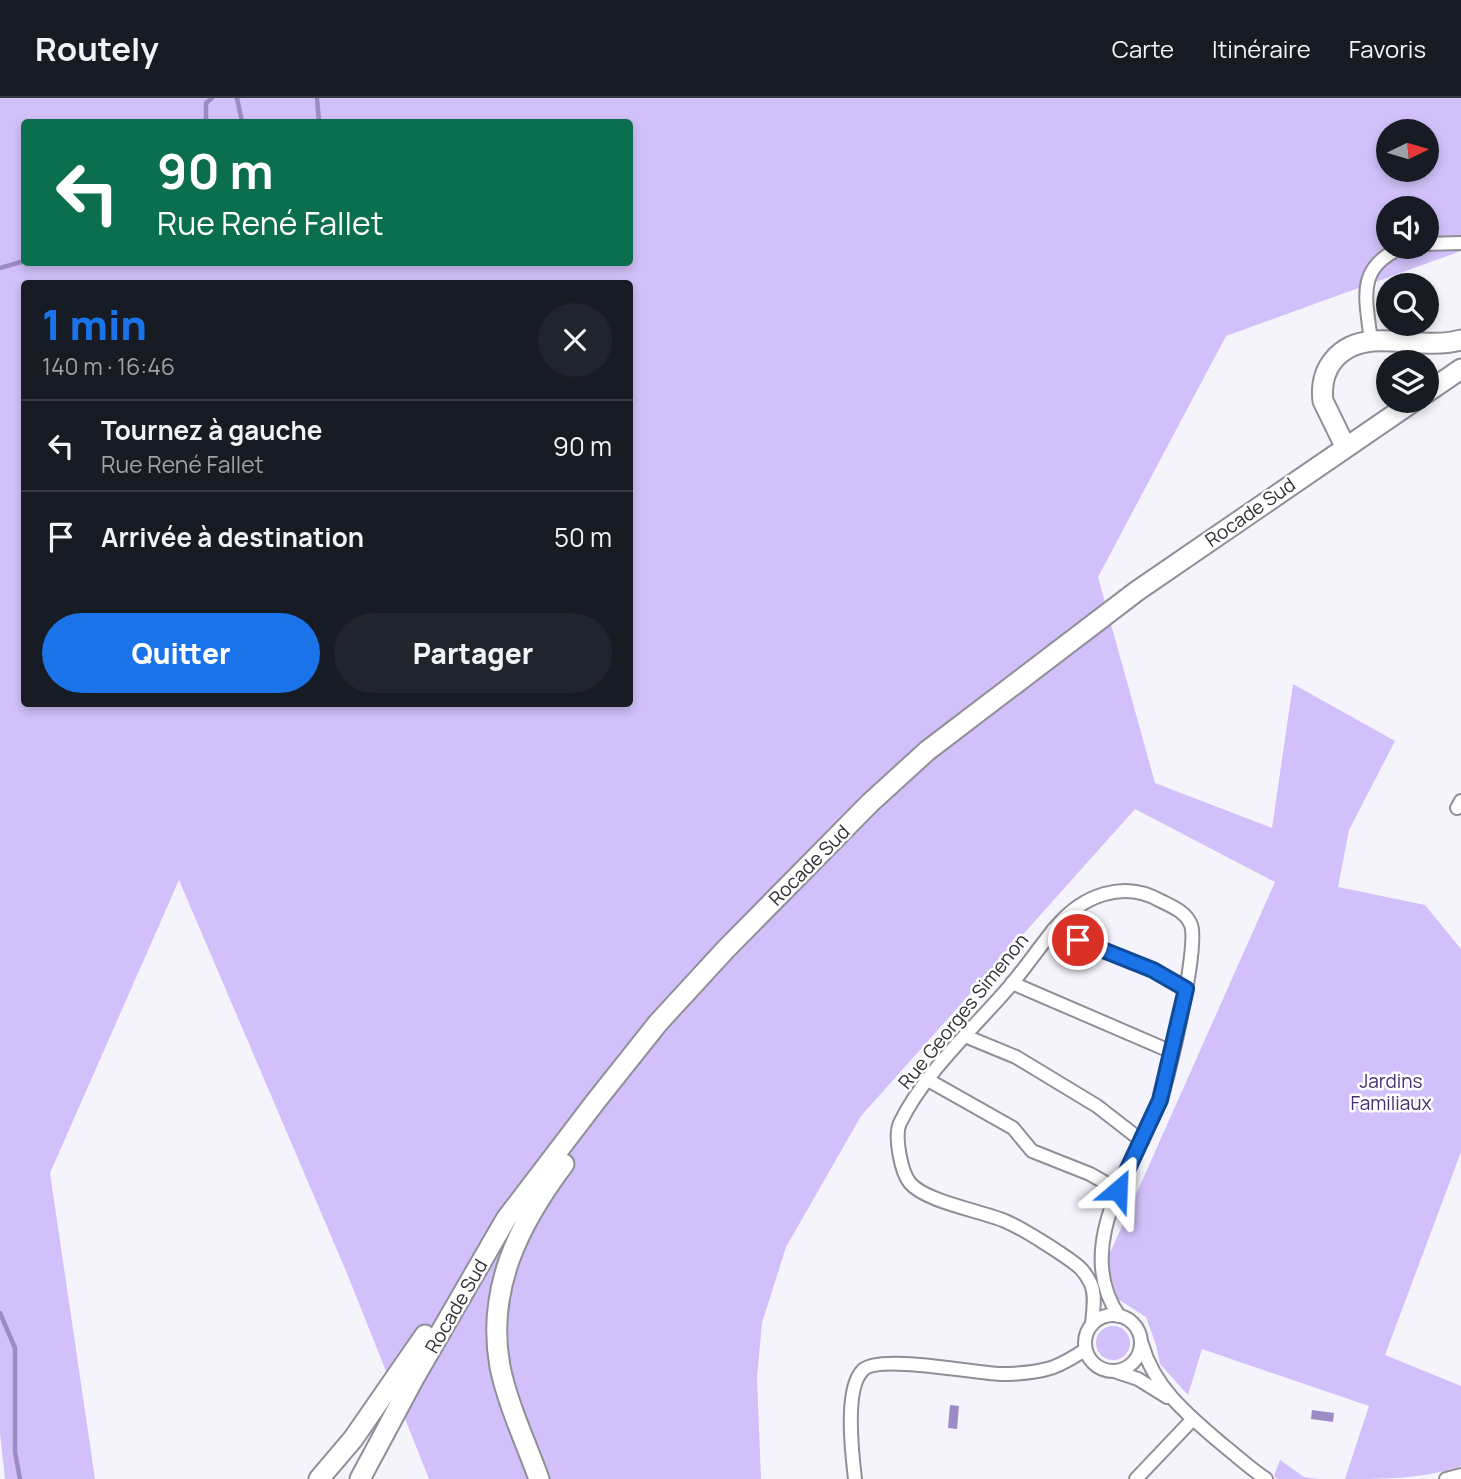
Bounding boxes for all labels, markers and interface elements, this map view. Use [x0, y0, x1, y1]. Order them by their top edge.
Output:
text: Routely [35, 26, 159, 71]
text: Carte [1112, 32, 1174, 65]
text: Itinéraire [1212, 32, 1311, 65]
text: Favoris [1349, 32, 1426, 65]
north arrow [1376, 119, 1438, 182]
map controls [1376, 119, 1439, 413]
text: 90 m [157, 137, 274, 204]
icon: left [42, 147, 133, 238]
button: sound [1376, 196, 1439, 259]
text: Rue René Fallet [157, 201, 384, 245]
button: search [1376, 273, 1439, 336]
text: 1 min [42, 295, 147, 353]
button: close [538, 303, 612, 377]
text: 140 m · 16:46 [42, 350, 175, 382]
button: layers [1376, 350, 1439, 413]
text: Tournez à gauche [101, 412, 322, 448]
icon: left [42, 427, 80, 465]
text: 90 m [553, 428, 612, 464]
text: Rue René Fallet [101, 448, 264, 480]
street label: Rocade Sud [1200, 471, 1300, 553]
icon: arrive [42, 518, 80, 556]
text: Arrivée à destination [101, 519, 364, 555]
text: 50 m [554, 519, 612, 555]
button: Quitter [42, 613, 320, 693]
button: Partager [334, 613, 612, 693]
street label: Rocade Sud [763, 819, 855, 911]
pin [1048, 910, 1108, 970]
icon: arrive [1059, 921, 1097, 959]
street label: Rue Georges Simenon [892, 928, 1034, 1094]
park label: Jardins Familiaux [1350, 1068, 1432, 1116]
position arrow [1081, 1153, 1155, 1227]
street label: Rocade Sud [419, 1254, 493, 1358]

